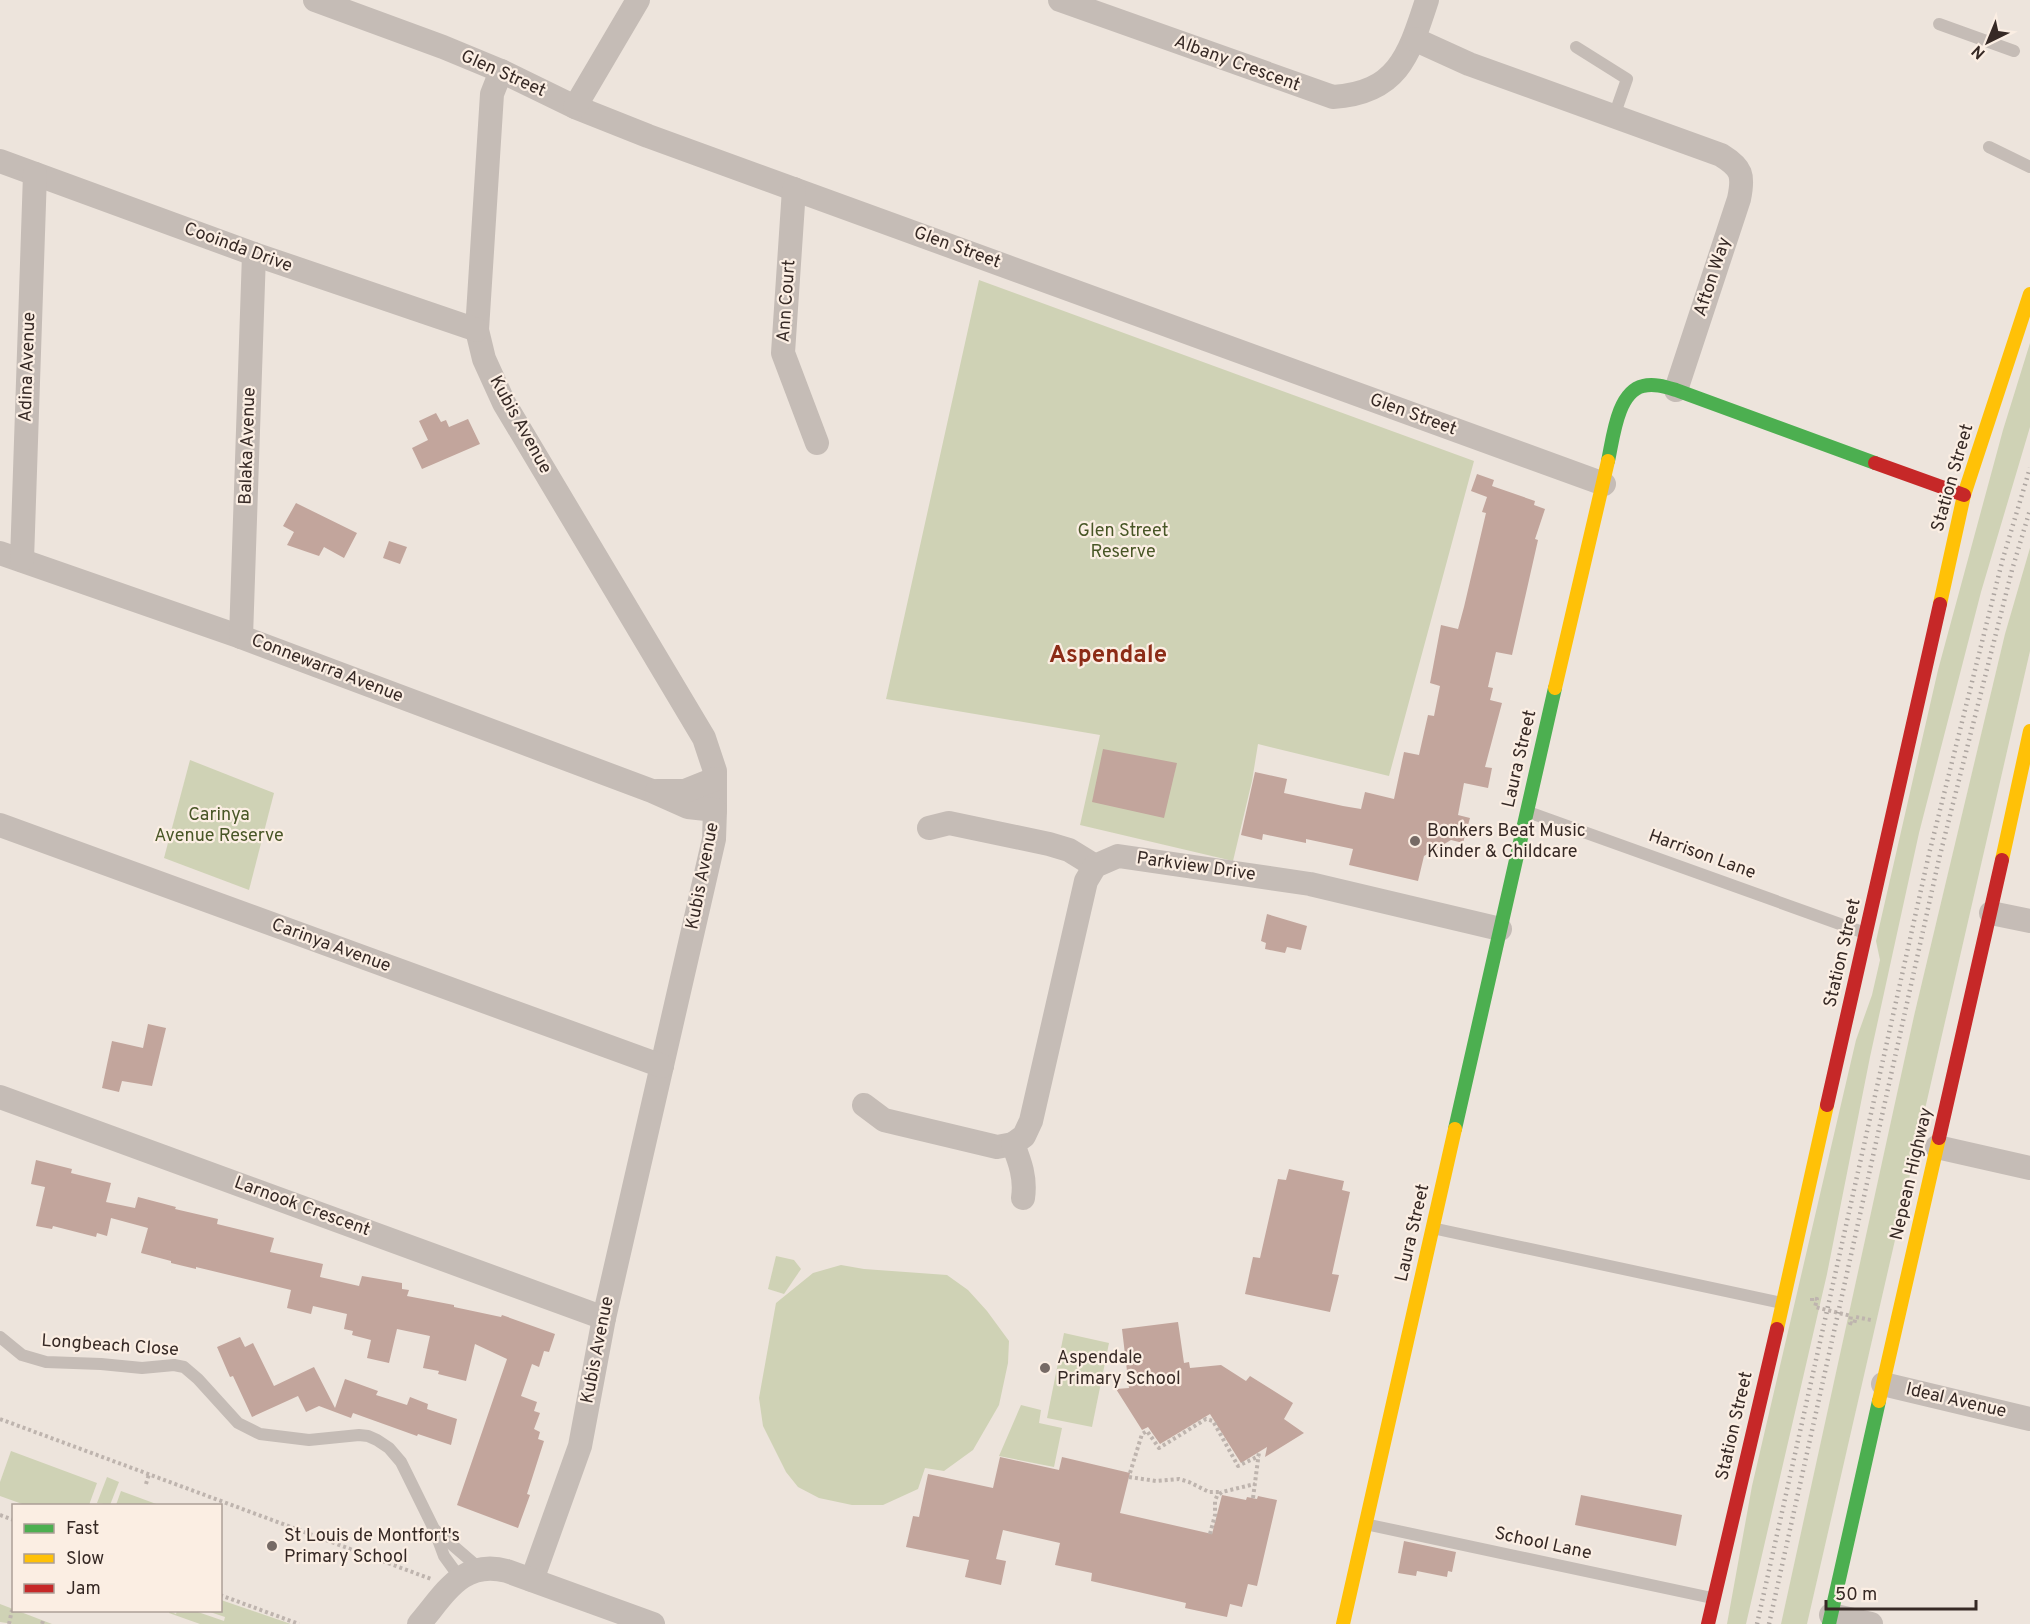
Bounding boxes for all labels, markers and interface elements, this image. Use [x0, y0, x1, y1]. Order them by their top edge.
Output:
north arrow [1958, 12, 2018, 72]
street label: Albany Crescent [1171, 31, 1303, 97]
text: N [1968, 40, 1990, 63]
street label: Glen Street [457, 45, 549, 103]
street label: Cooinda Drive [181, 218, 295, 278]
street label: Glen Street [910, 222, 1004, 274]
street label: Afton Way [1689, 234, 1737, 320]
street label: Ann Court [773, 259, 801, 343]
street label: Adina Avenue [15, 312, 41, 422]
street label: Kubis Avenue [484, 372, 556, 478]
street label: Balaka Avenue [234, 387, 262, 505]
street label: Glen Street [1366, 389, 1460, 441]
street label: Station Street [1927, 421, 1979, 535]
park label: Glen Street Reserve [1078, 520, 1168, 564]
street label: Connewarra Avenue [248, 629, 406, 709]
district label: Aspendale [1049, 641, 1167, 671]
street label: Laura Street [1498, 708, 1542, 810]
park label: Carinya Avenue Reserve [154, 804, 284, 848]
street label: Kubis Avenue [681, 820, 725, 932]
place label: Bonkers Beat Music Kinder & Childcare [1427, 820, 1586, 864]
street label: Harrison Lane [1645, 825, 1759, 885]
marker: Bonkers Beat Music Kinder & Childcare [1408, 834, 1422, 848]
street label: Parkview Drive [1135, 847, 1257, 887]
street label: Station Street [1819, 896, 1867, 1010]
street label: Carinya Avenue [268, 914, 394, 978]
street label: Nepean Highway [1886, 1105, 1938, 1243]
street label: Larnook Crescent [231, 1172, 373, 1242]
street label: Laura Street [1391, 1182, 1435, 1284]
street label: Kubis Avenue [576, 1294, 620, 1406]
street label: Longbeach Close [40, 1330, 180, 1362]
place label: Aspendale Primary School [1057, 1347, 1181, 1391]
marker: Aspendale Primary School [1038, 1361, 1052, 1375]
street label: Station Street [1711, 1369, 1759, 1483]
street label: Ideal Avenue [1903, 1378, 2009, 1424]
legend [12, 1504, 222, 1612]
text: Fast [66, 1518, 99, 1541]
street label: School Lane [1492, 1522, 1594, 1566]
place label: St Louis de Montfort's Primary School [284, 1525, 460, 1569]
marker: St Louis de Montfort's Primary School [265, 1539, 279, 1553]
text: Slow [66, 1548, 104, 1571]
scale bar [1826, 1573, 1976, 1611]
text: Jam [66, 1578, 101, 1601]
text: 50 m [1835, 1584, 1877, 1607]

